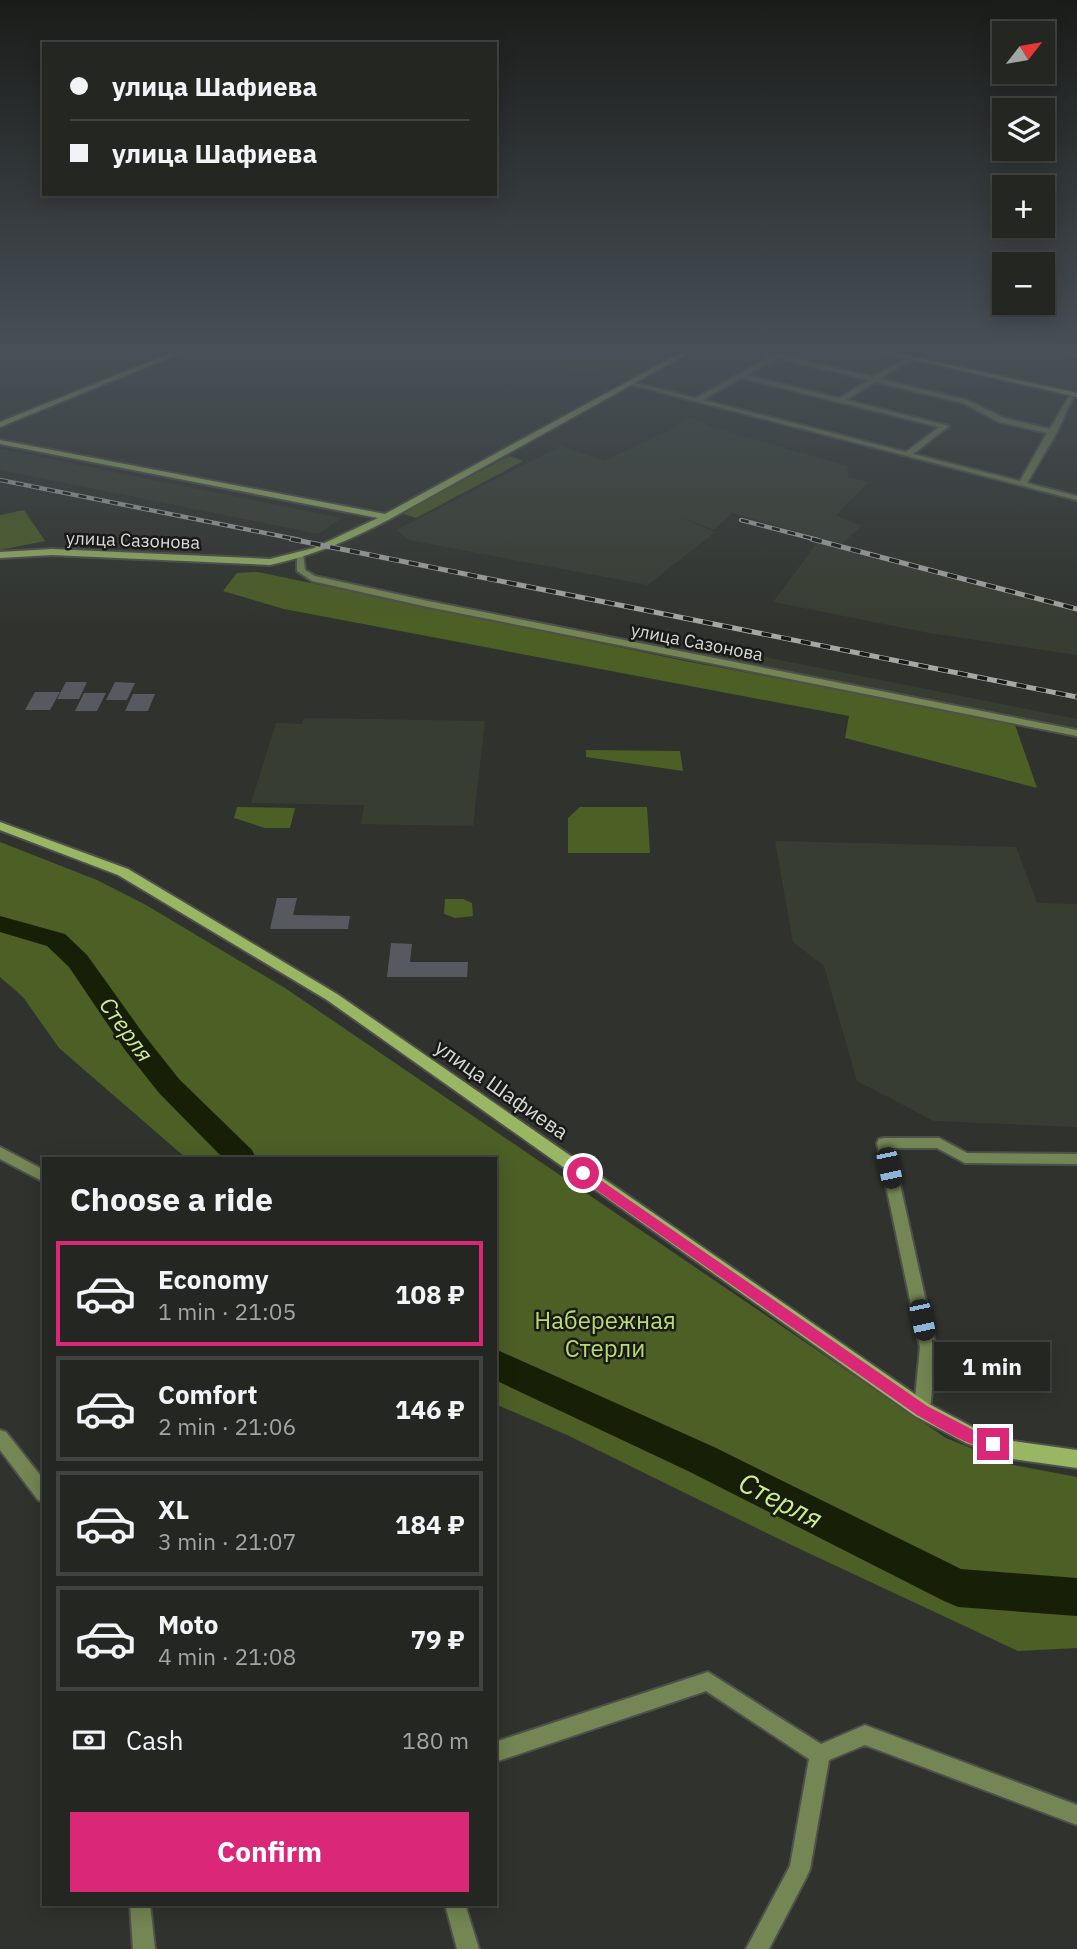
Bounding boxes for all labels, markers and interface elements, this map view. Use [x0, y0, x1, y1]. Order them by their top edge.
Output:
north arrow [992, 21, 1055, 84]
map controls [992, 21, 1055, 315]
text: улица Шафиева [112, 69, 317, 103]
button: layers [992, 98, 1055, 161]
text: улица Шафиева [112, 136, 317, 170]
button: + [992, 175, 1055, 238]
button: − [992, 252, 1055, 315]
street label: улица Сазонова [66, 526, 201, 554]
street label: улица Сазонова [629, 618, 765, 666]
water label: Стерля [93, 991, 161, 1067]
street label: улица Шафиева [430, 1033, 574, 1145]
car [875, 1145, 904, 1191]
route start [567, 1157, 599, 1189]
text: Choose a ride [70, 1178, 273, 1220]
icon: car [74, 1262, 137, 1325]
text: Economy [158, 1262, 269, 1296]
text: 108 ₽ [395, 1277, 465, 1311]
text: 1 min · 21:05 [158, 1296, 296, 1326]
car [908, 1297, 937, 1343]
park label: Набережная Стерли [534, 1304, 676, 1364]
callout: 1 min [935, 1342, 1051, 1392]
text: 1 min [962, 1351, 1022, 1381]
icon: car [74, 1377, 137, 1440]
text: Comfort [158, 1377, 257, 1411]
text: 146 ₽ [395, 1392, 465, 1426]
text: 2 min · 21:06 [158, 1411, 296, 1441]
route end [977, 1428, 1009, 1460]
water label: Стерля [733, 1463, 829, 1537]
icon: car [74, 1492, 137, 1555]
text: XL [158, 1492, 189, 1526]
text: 184 ₽ [395, 1507, 465, 1541]
text: 3 min · 21:07 [158, 1526, 296, 1556]
icon: car [74, 1607, 137, 1670]
text: Moto [158, 1607, 218, 1641]
text: 79 ₽ [410, 1622, 465, 1656]
text: 4 min · 21:08 [158, 1641, 296, 1671]
icon: cash [70, 1721, 108, 1759]
text: Cash [126, 1723, 183, 1757]
text: 180 m [402, 1725, 469, 1755]
button: Confirm [70, 1812, 469, 1892]

